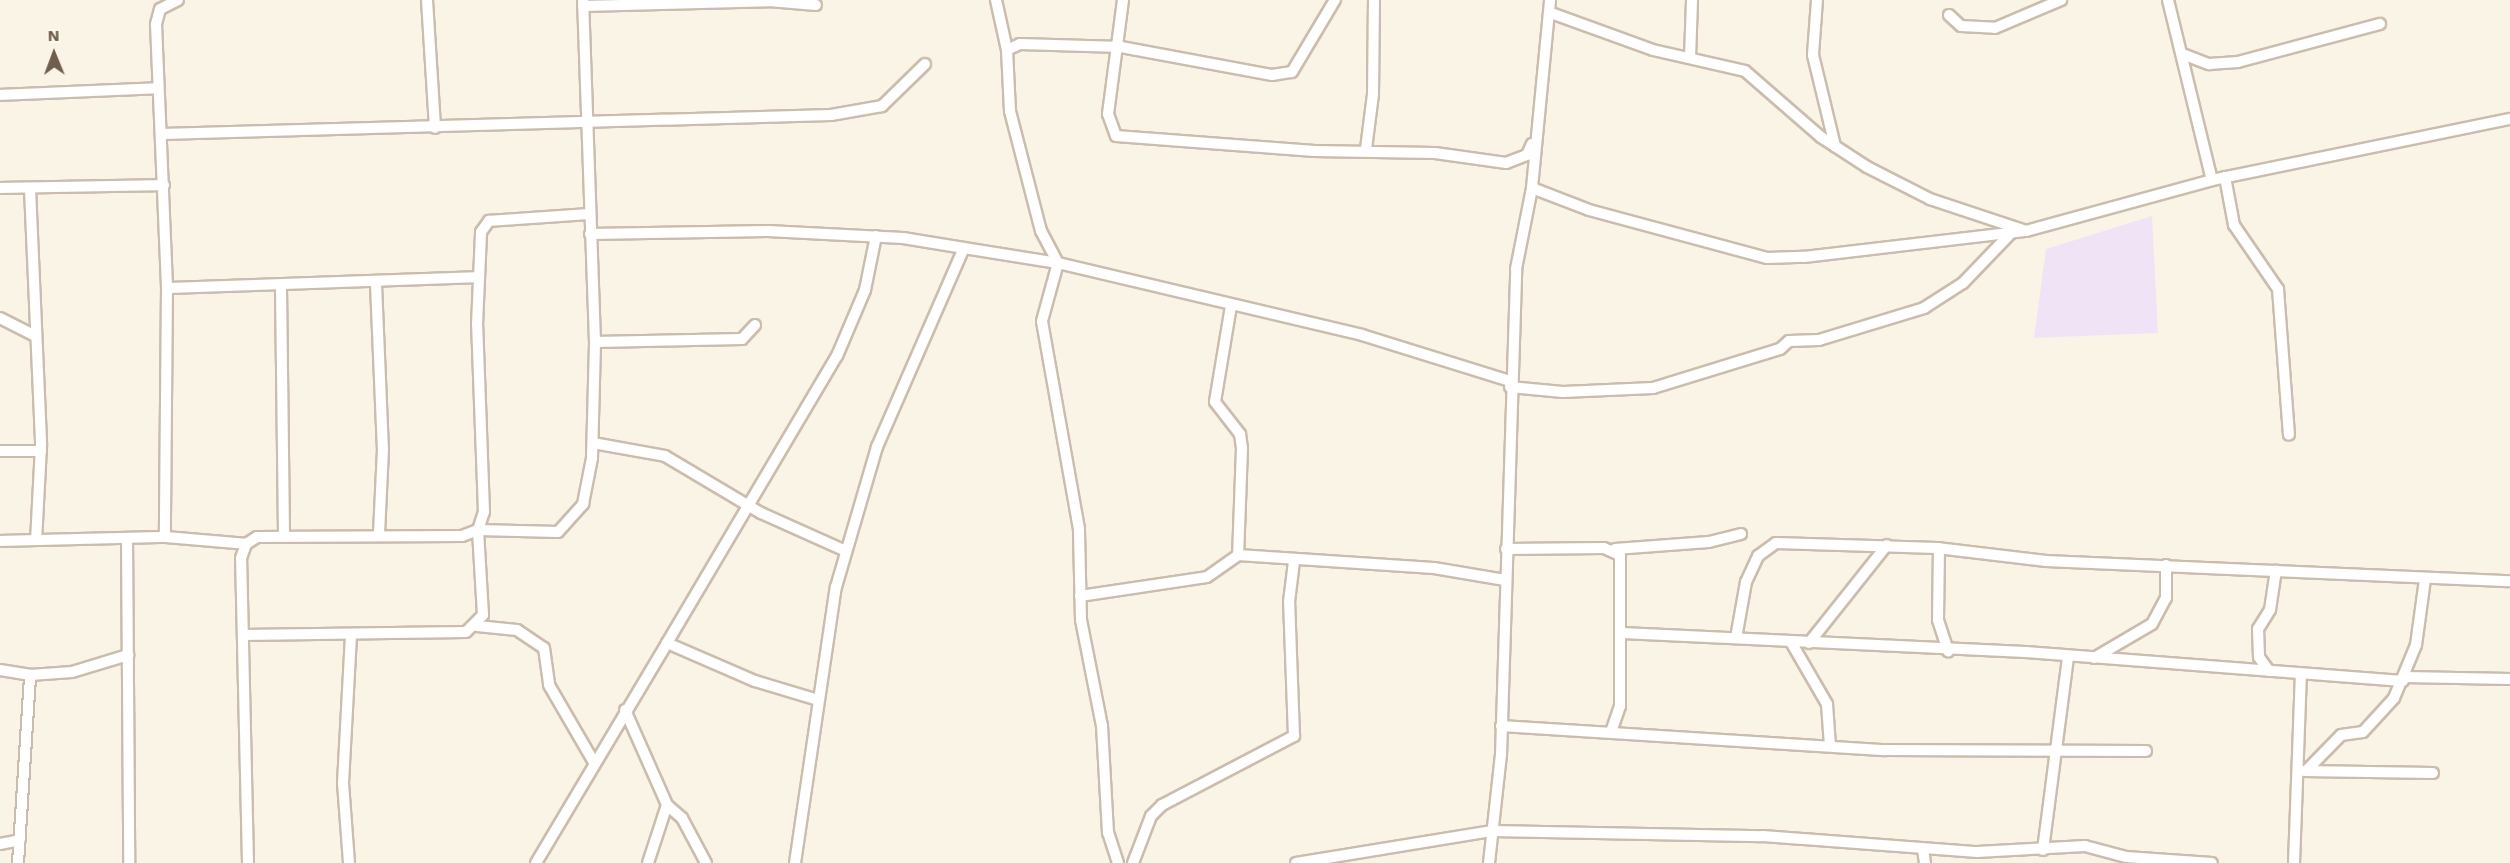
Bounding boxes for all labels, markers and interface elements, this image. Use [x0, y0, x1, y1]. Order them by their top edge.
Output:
north arrow [24, 24, 84, 84]
text: N [48, 26, 60, 45]

